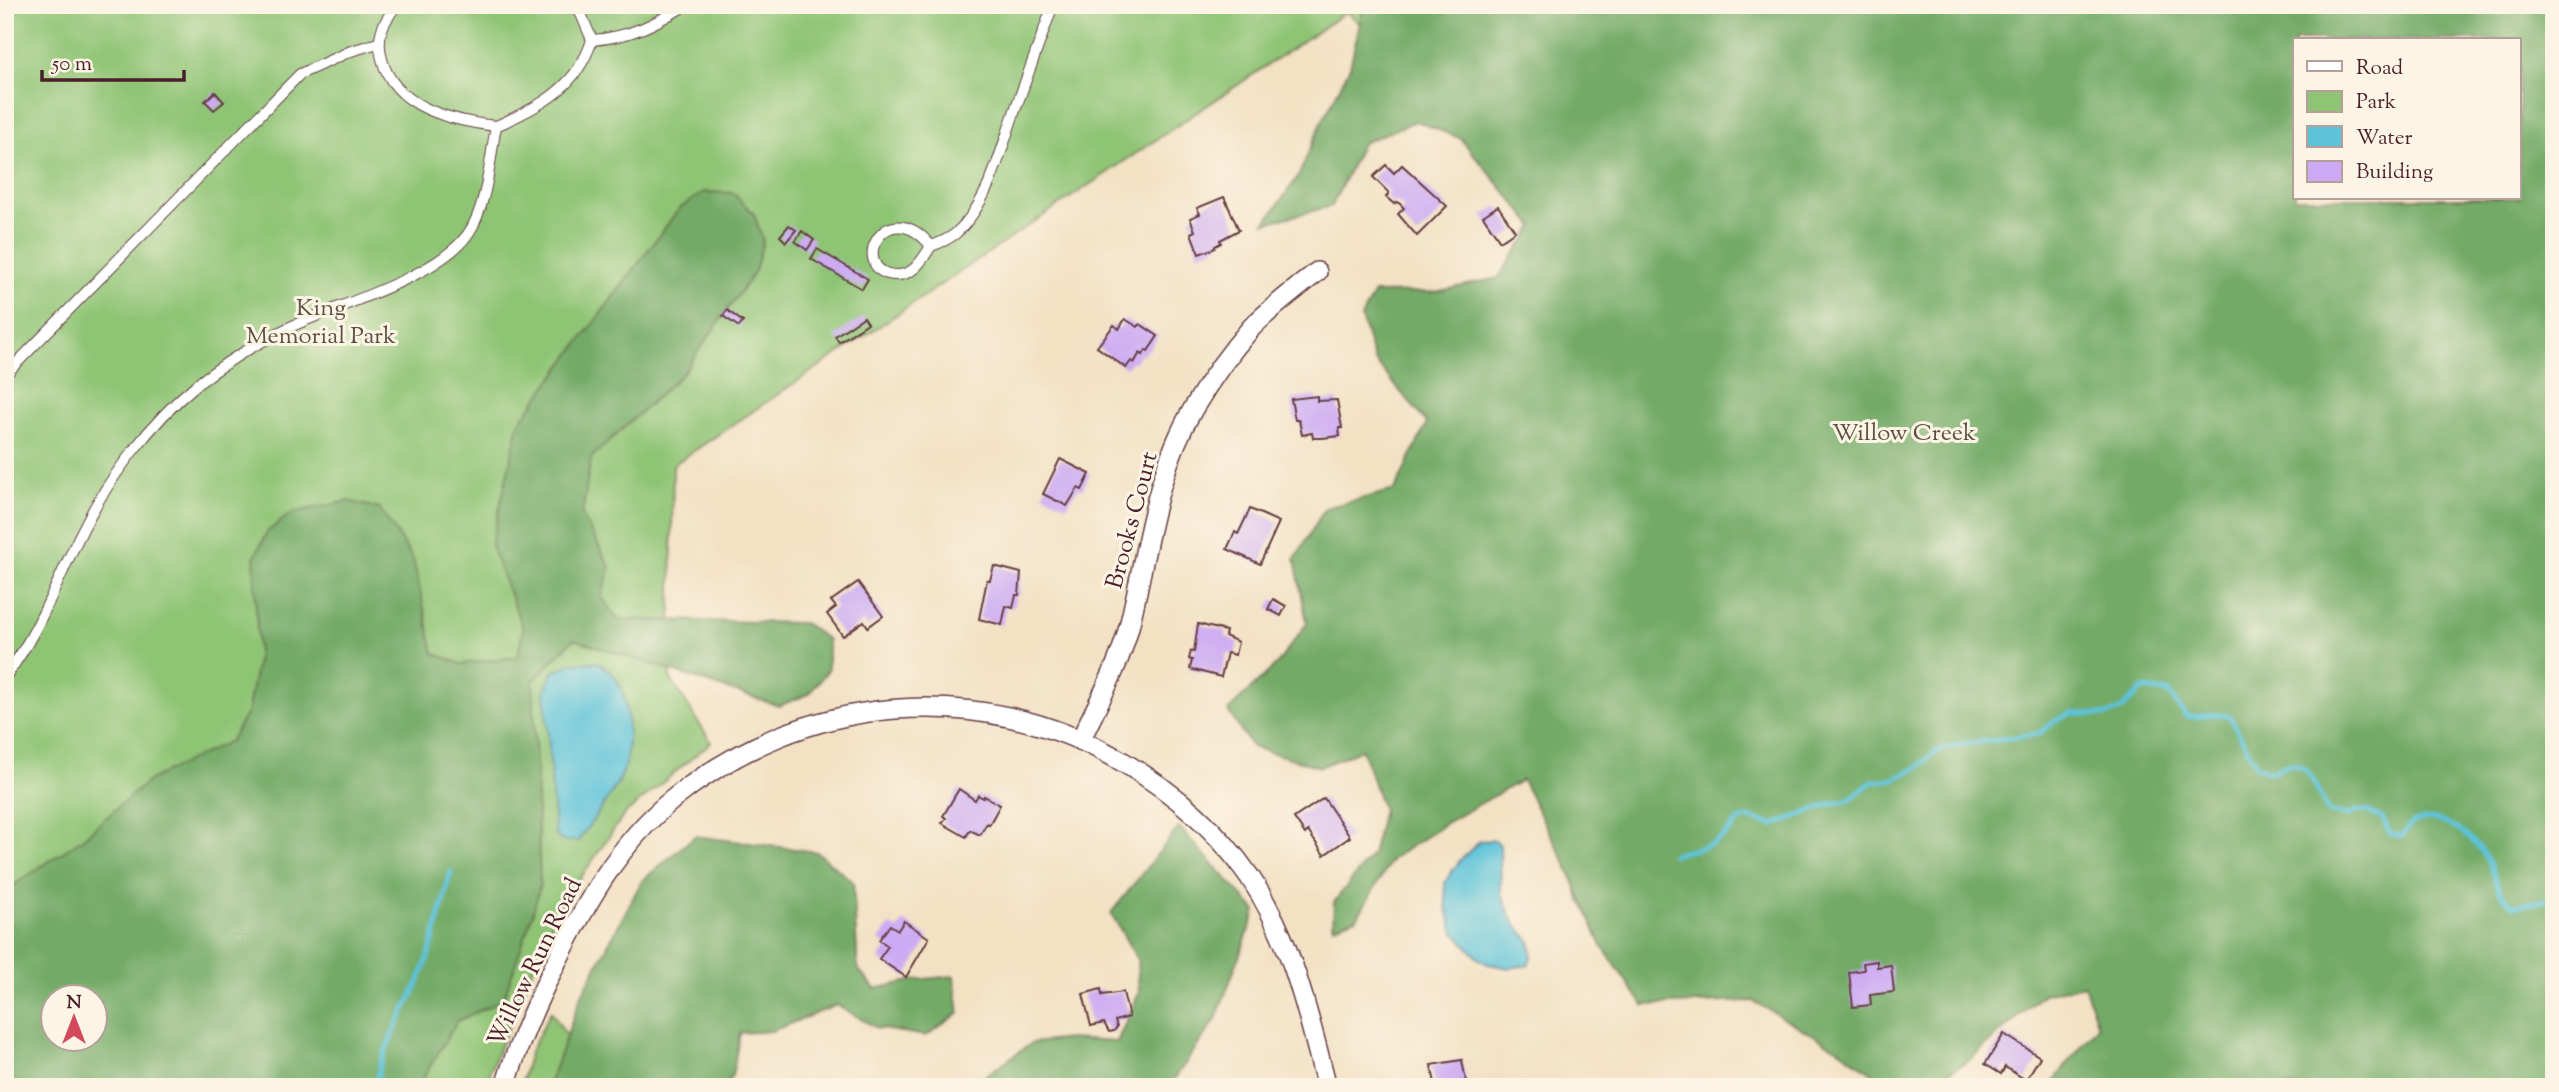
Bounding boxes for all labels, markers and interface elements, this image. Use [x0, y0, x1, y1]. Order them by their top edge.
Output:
scale bar [42, 38, 184, 82]
legend [2293, 38, 2520, 200]
text: 50 m [51, 50, 92, 80]
text: Road [2356, 54, 2403, 84]
text: Park [2356, 88, 2397, 118]
text: Water [2356, 124, 2413, 154]
text: Building [2356, 158, 2433, 188]
park label: King Memorial Park [246, 292, 396, 354]
park label: Willow Creek [1832, 417, 1976, 451]
street label: Brooks Court [1098, 448, 1168, 593]
street label: Willow Run Road [480, 872, 592, 1053]
north arrow [38, 984, 108, 1054]
text: N [66, 990, 82, 1017]

